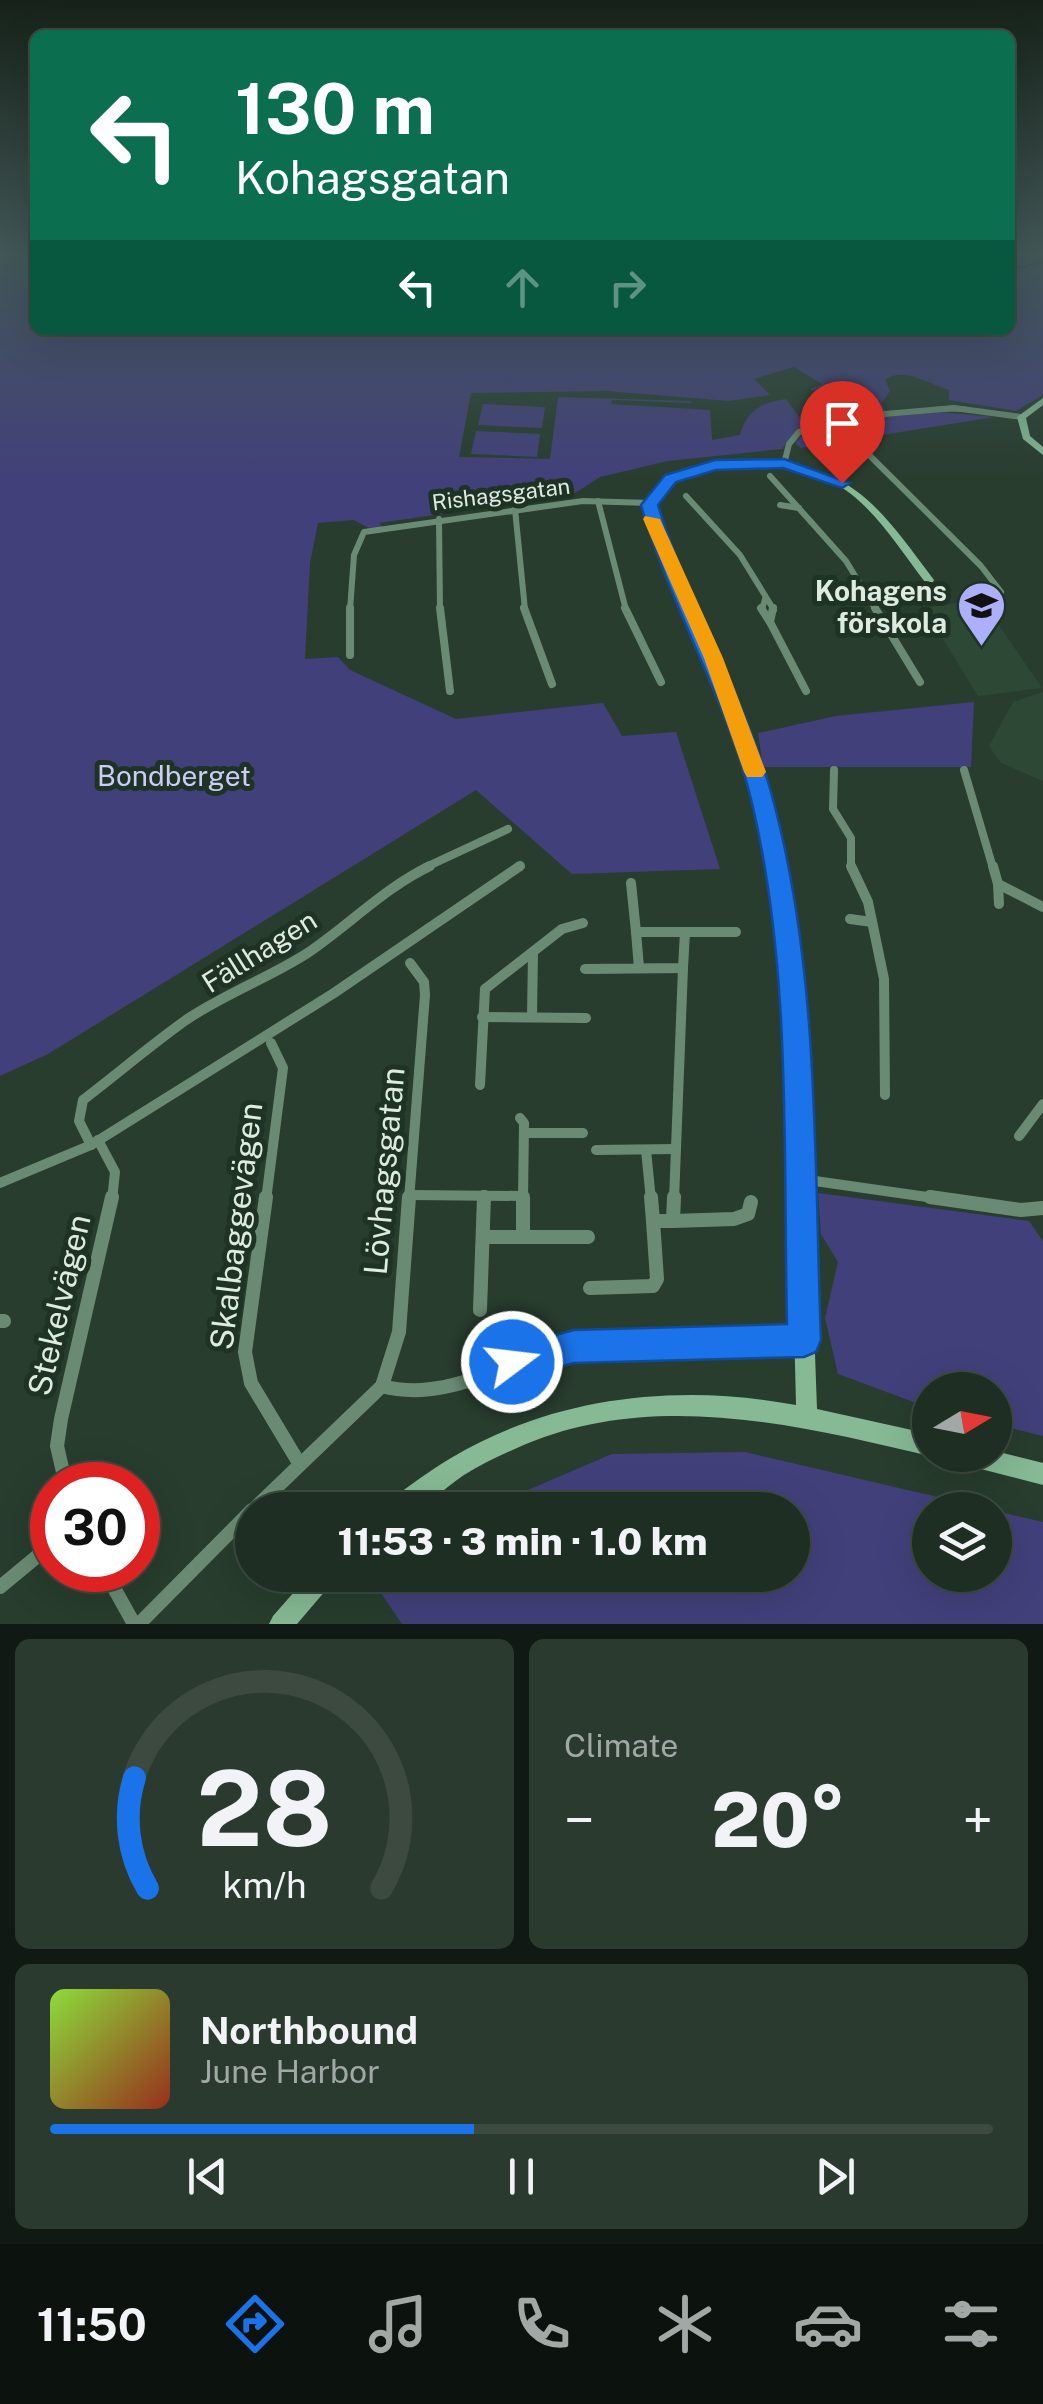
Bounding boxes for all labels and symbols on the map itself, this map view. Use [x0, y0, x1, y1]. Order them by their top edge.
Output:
pin [800, 381, 885, 484]
street label: Rishagsgatan [430, 473, 572, 515]
place label: Kohagens förskola [815, 574, 947, 639]
school or university icon: Kohagens förskola [956, 580, 1008, 648]
park label: Bondberget [97, 759, 251, 792]
street label: Fällhagen [196, 903, 322, 999]
street label: Lövhagsgatan [356, 1066, 412, 1276]
street label: Skalbaggevägen [202, 1100, 270, 1352]
street label: Stekelvägen [20, 1211, 98, 1399]
position arrow [460, 1310, 564, 1414]
north arrow [912, 1372, 1012, 1472]
speed limit sign: 30 [30, 1462, 160, 1592]

